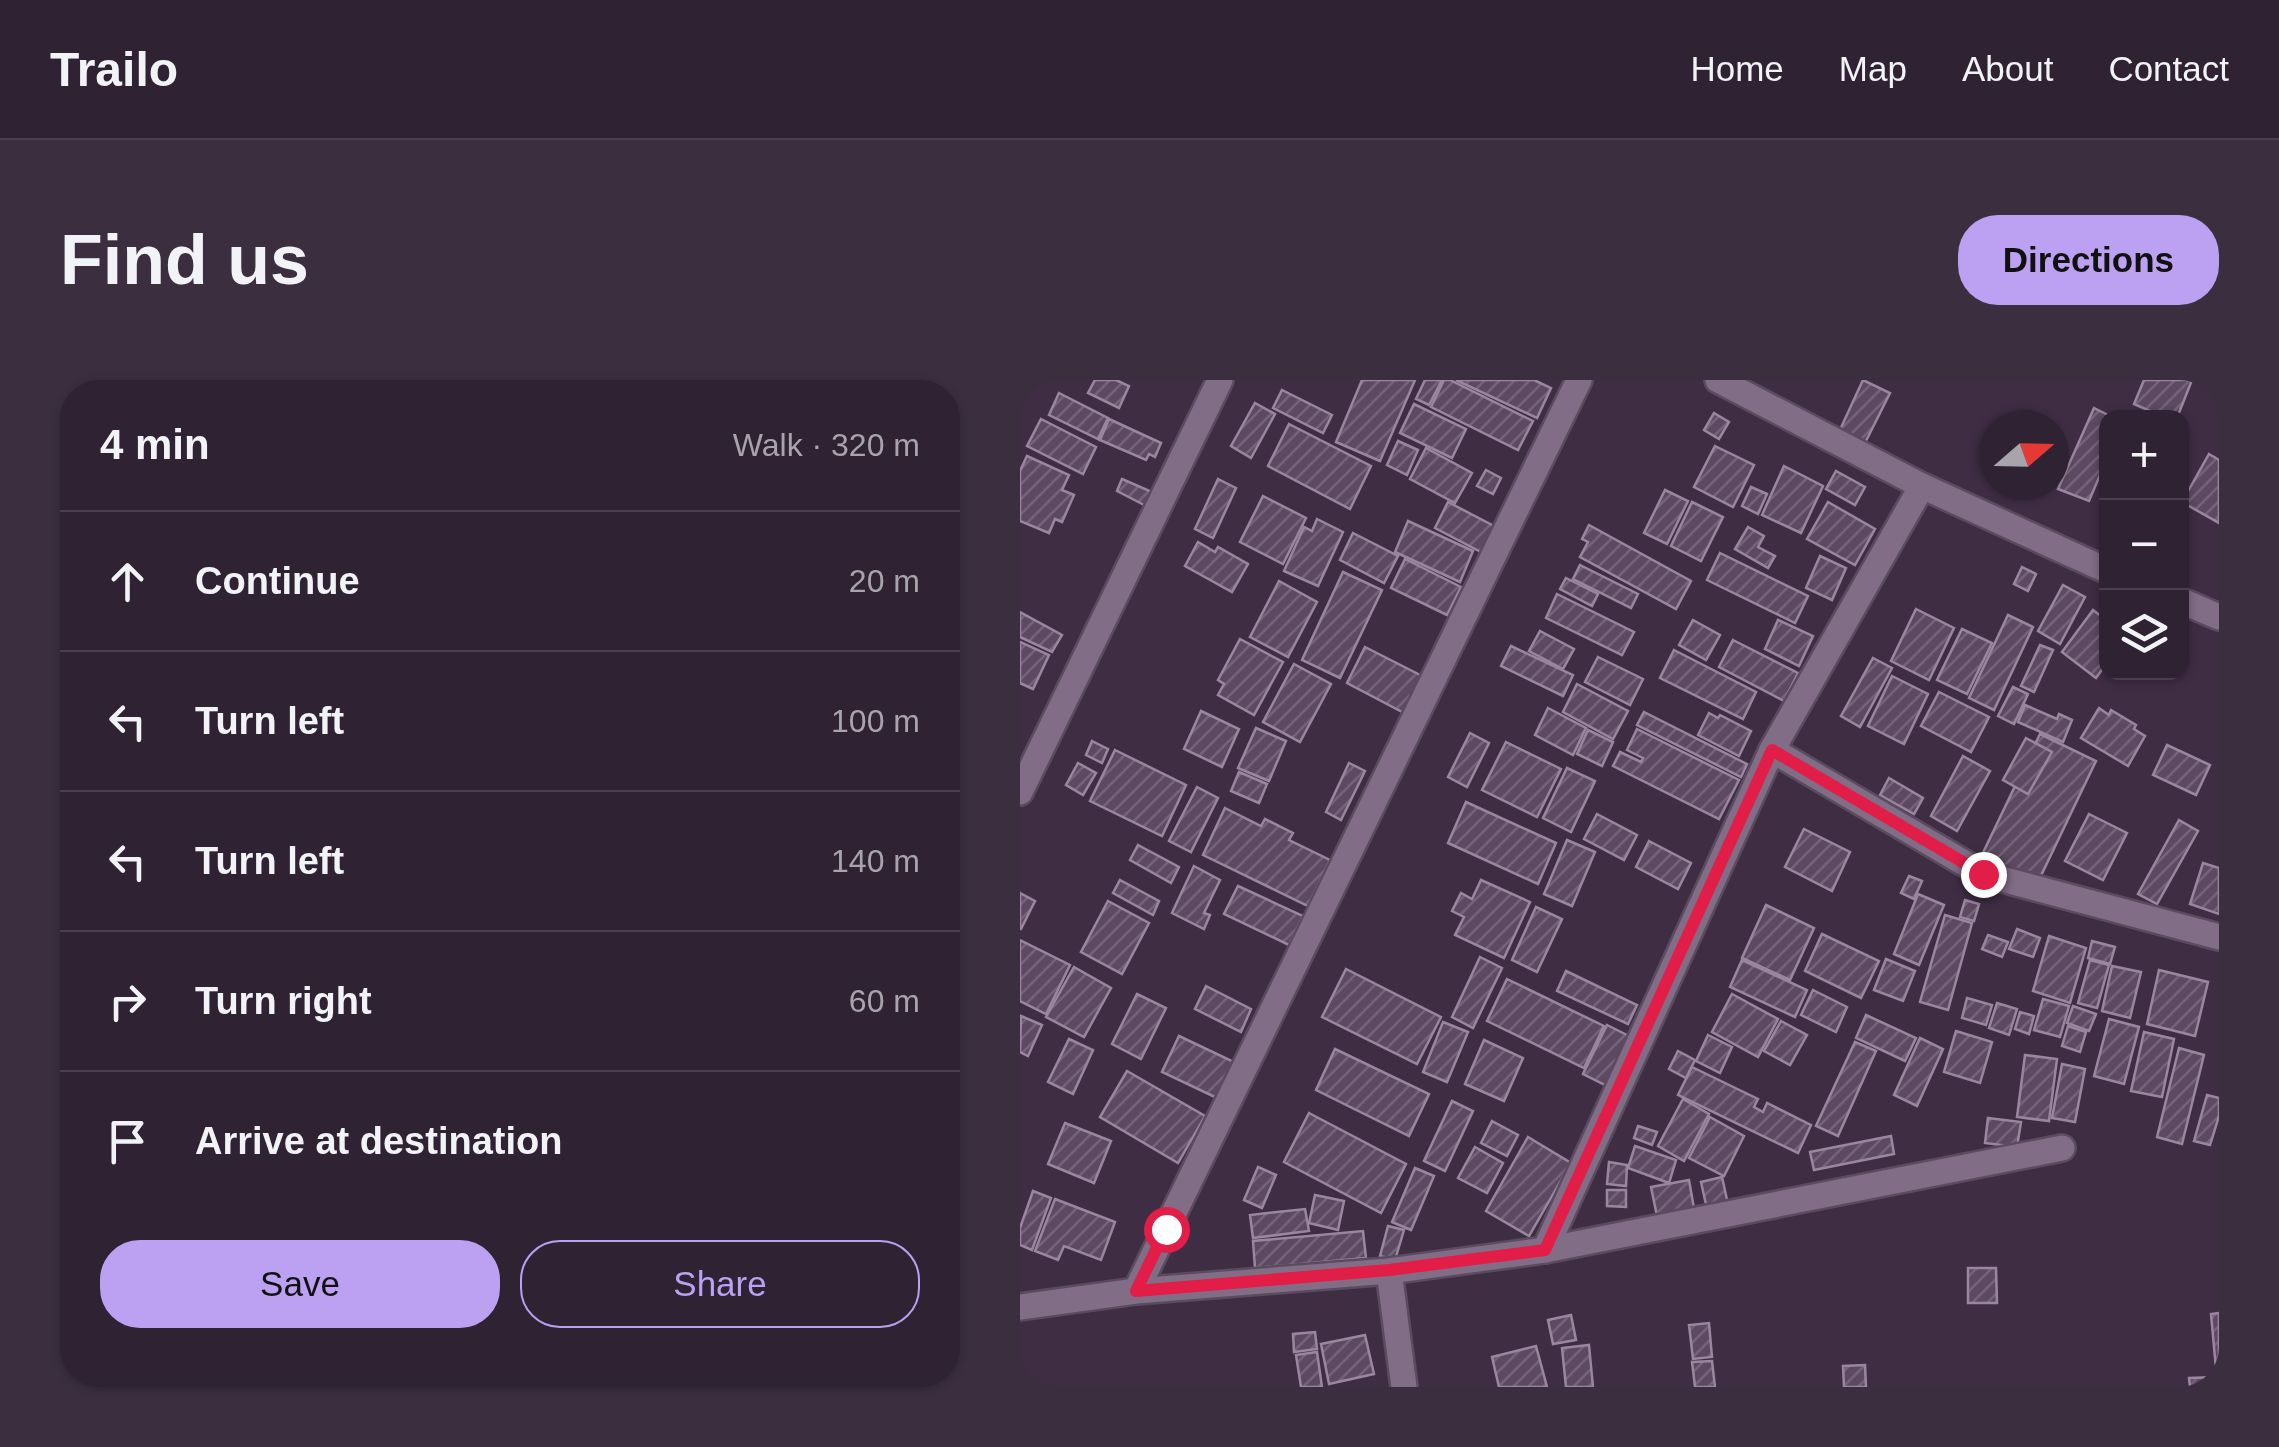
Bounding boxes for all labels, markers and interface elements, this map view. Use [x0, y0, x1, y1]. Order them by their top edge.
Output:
text: Trailo [50, 43, 178, 96]
text: Home [1690, 49, 1784, 88]
text: Map [1839, 49, 1907, 88]
text: About [1962, 49, 2053, 88]
text: Contact [2108, 49, 2229, 88]
button: Directions [1958, 215, 2219, 305]
text: Find us [60, 221, 309, 299]
north arrow [1979, 410, 2069, 500]
map controls [2099, 410, 2189, 680]
button: + [2099, 410, 2189, 500]
text: 4 min [100, 421, 210, 468]
text: Walk · 320 m [733, 427, 920, 463]
button: − [2099, 500, 2189, 590]
icon: ahead [100, 554, 155, 609]
text: Continue [195, 560, 360, 602]
text: 20 m [849, 563, 920, 599]
button: layers [2099, 590, 2189, 680]
icon: left [100, 694, 155, 749]
text: Turn left [195, 700, 344, 742]
text: 100 m [831, 703, 920, 739]
icon: left [100, 834, 155, 889]
text: Turn left [195, 840, 344, 882]
text: 140 m [831, 843, 920, 879]
route end [1961, 852, 2007, 898]
icon: right [100, 974, 155, 1029]
text: Turn right [195, 980, 372, 1022]
text: 60 m [849, 983, 920, 1019]
icon: arrive [100, 1114, 155, 1169]
text: Arrive at destination [195, 1120, 562, 1162]
route start [1144, 1207, 1190, 1253]
button: Save [100, 1240, 500, 1328]
button: Share [520, 1240, 920, 1328]

